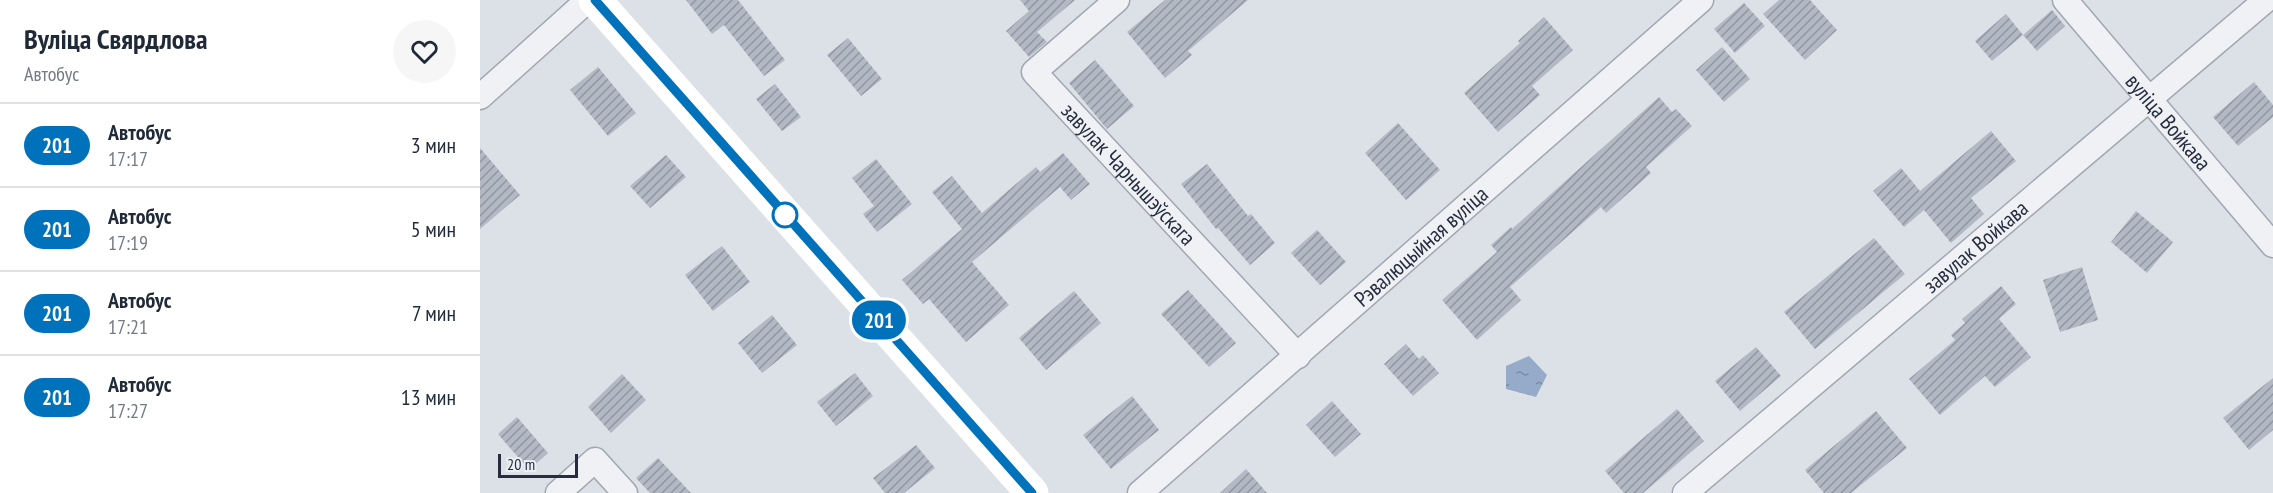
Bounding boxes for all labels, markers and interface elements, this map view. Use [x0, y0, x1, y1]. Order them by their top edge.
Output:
text: Вуліца Свярдлова [24, 20, 208, 57]
button: heart [393, 20, 456, 83]
text: Автобус [24, 61, 79, 87]
street label: вуліца Войкава [2120, 68, 2218, 176]
street label: завулак Чарнышэўскага [1056, 97, 1202, 251]
text: Автобус [108, 118, 171, 146]
text: 3 мин [411, 131, 456, 159]
text: 201 [42, 132, 72, 159]
text: 17:17 [108, 146, 148, 172]
street label: Рэвалюцыйная вуліца [1348, 180, 1494, 312]
street label: завулак Войкава [1917, 194, 2034, 299]
text: Автобус [108, 202, 171, 230]
unlabelled marker [772, 202, 798, 228]
text: 5 мин [411, 215, 456, 243]
text: 201 [42, 216, 72, 243]
text: 17:19 [108, 230, 148, 256]
text: Автобус [108, 286, 171, 314]
text: 7 мин [412, 299, 456, 327]
text: 201 [42, 300, 72, 327]
line badge: 201 [844, 300, 914, 340]
text: 201 [864, 307, 894, 334]
text: 17:21 [108, 314, 148, 340]
text: Автобус [108, 370, 171, 398]
text: 13 мин [401, 383, 456, 411]
text: 201 [42, 384, 72, 411]
text: 17:27 [108, 398, 148, 424]
scale bar [498, 451, 578, 478]
text: 20 m [507, 454, 535, 474]

